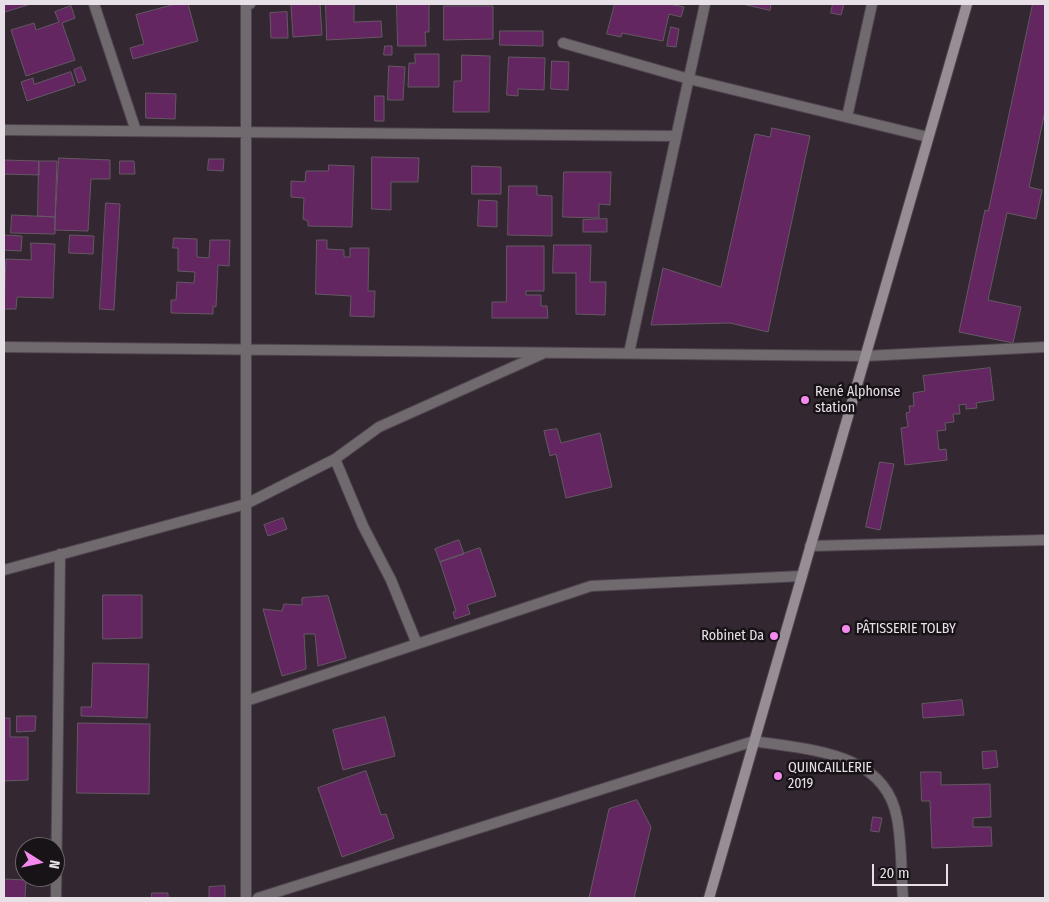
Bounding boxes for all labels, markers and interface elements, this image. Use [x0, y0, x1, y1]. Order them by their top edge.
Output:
place label: René Alphonse station [815, 384, 900, 417]
marker: René Alphonse station [799, 394, 811, 406]
place label: PÂTISSERIE TOLBY [856, 621, 956, 637]
marker: PÂTISSERIE TOLBY [840, 623, 852, 635]
place label: Robinet Da [701, 628, 764, 644]
marker: Robinet Da [768, 630, 780, 642]
place label: QUINCAILLERIE 2019 [788, 760, 872, 792]
marker: QUINCAILLERIE 2019 [772, 770, 784, 782]
north arrow [15, 837, 65, 887]
scale bar [874, 854, 950, 886]
text: N [45, 859, 63, 870]
text: 20 m [880, 864, 910, 882]

